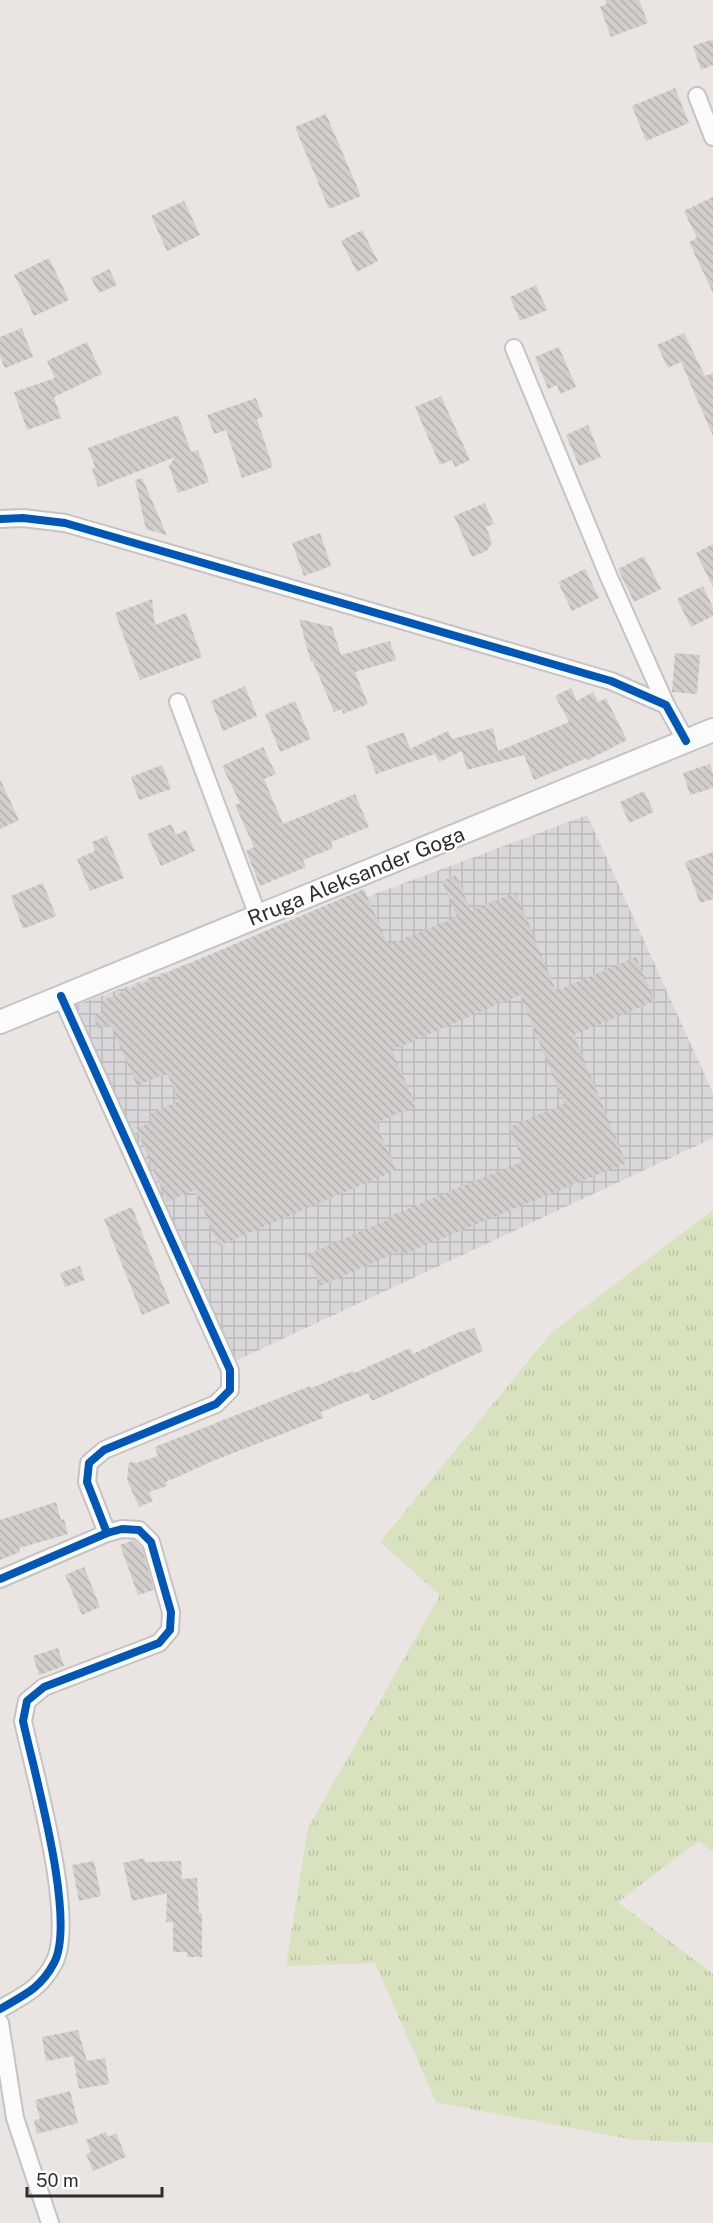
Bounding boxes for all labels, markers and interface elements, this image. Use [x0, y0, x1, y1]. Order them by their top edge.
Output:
street label: Rruga Aleksander Goga [244, 821, 468, 931]
scale bar [27, 2160, 162, 2198]
text: 50 m [36, 2170, 79, 2191]

